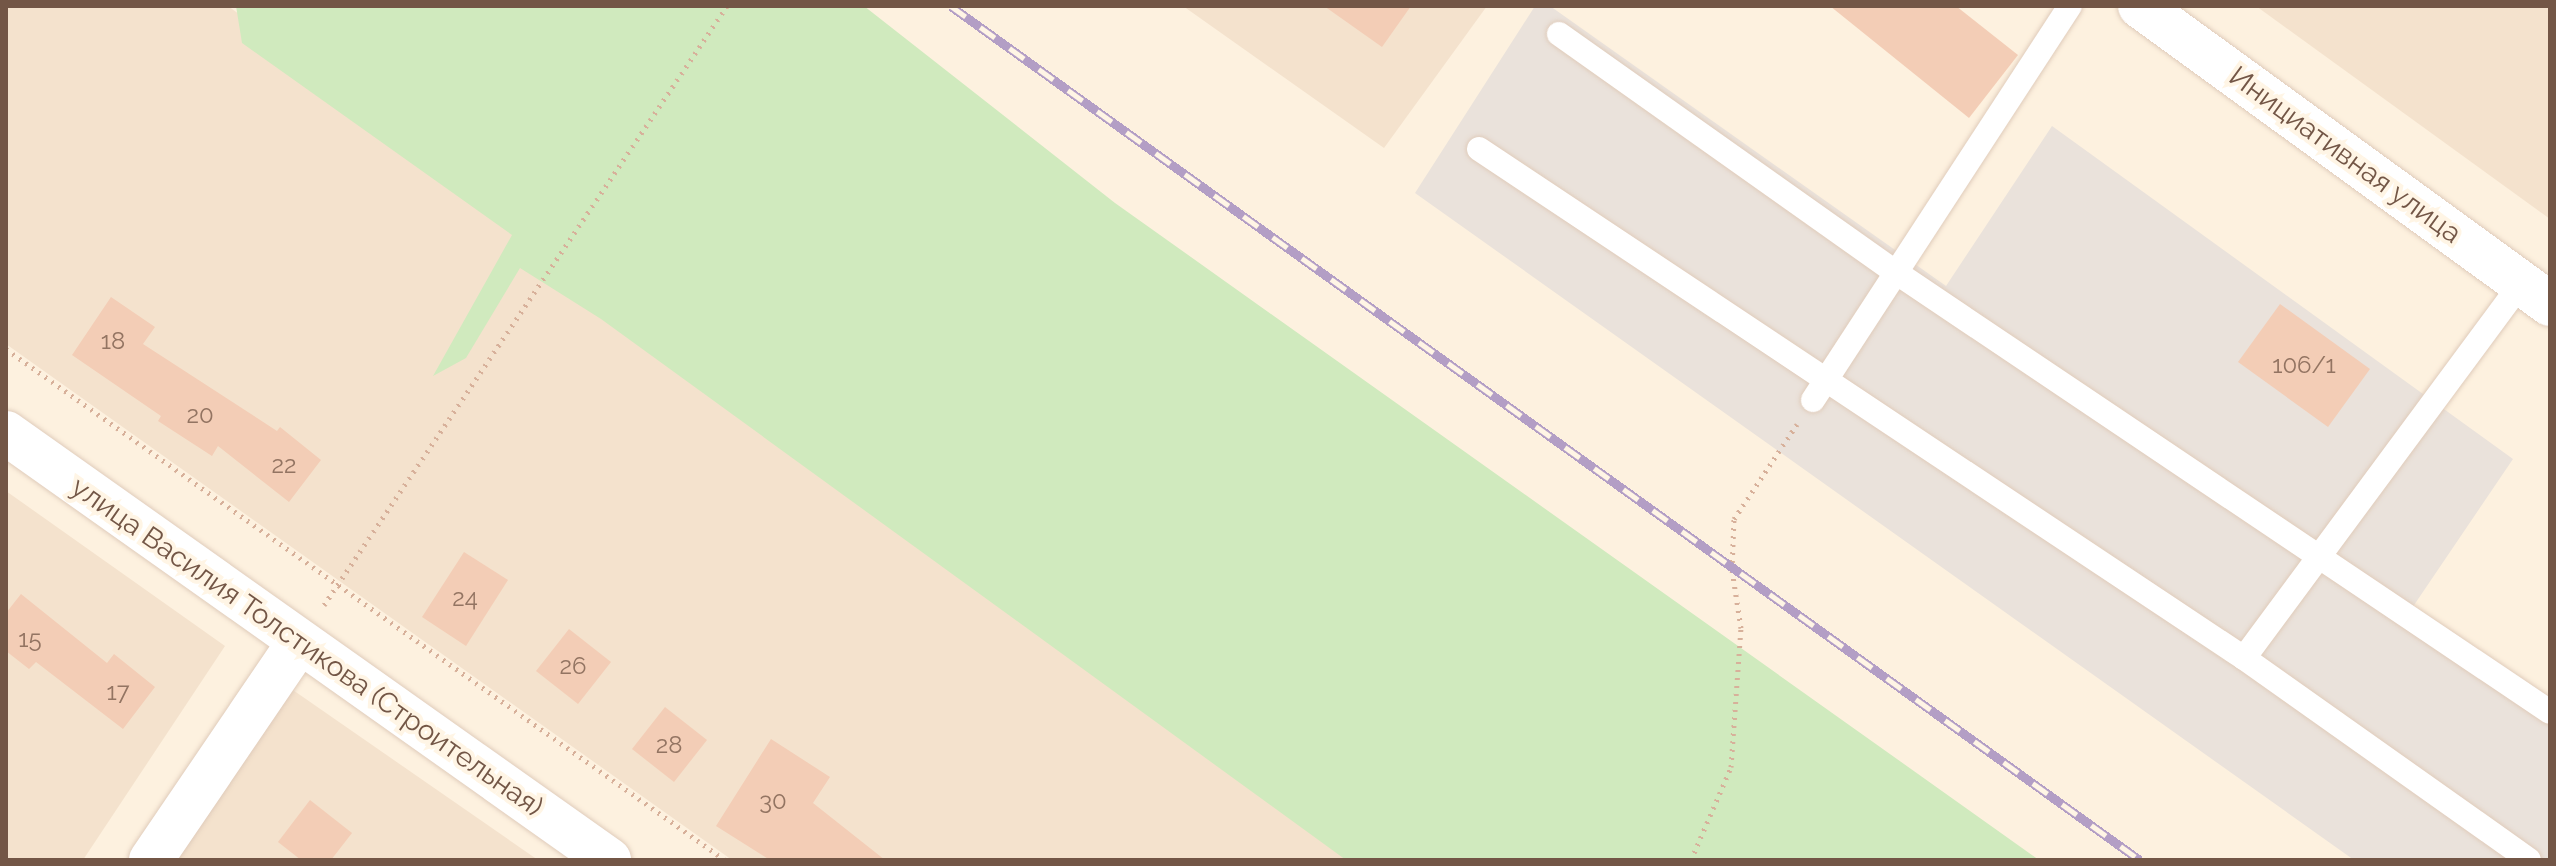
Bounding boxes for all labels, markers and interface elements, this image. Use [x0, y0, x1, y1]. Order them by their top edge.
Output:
street label: Инициативная улица [2222, 59, 2468, 251]
house number: 18 [101, 327, 125, 355]
house number: 106/1 [2272, 351, 2336, 379]
house number: 20 [186, 401, 214, 429]
house number: 22 [271, 451, 297, 479]
street label: улица Василия Толстикова (Строительная) [64, 470, 550, 824]
house number: 24 [452, 584, 478, 612]
house number: 15 [18, 625, 42, 653]
house number: 26 [560, 652, 586, 680]
house number: 17 [107, 678, 129, 706]
house number: 28 [656, 731, 682, 759]
house number: 30 [759, 787, 787, 815]

